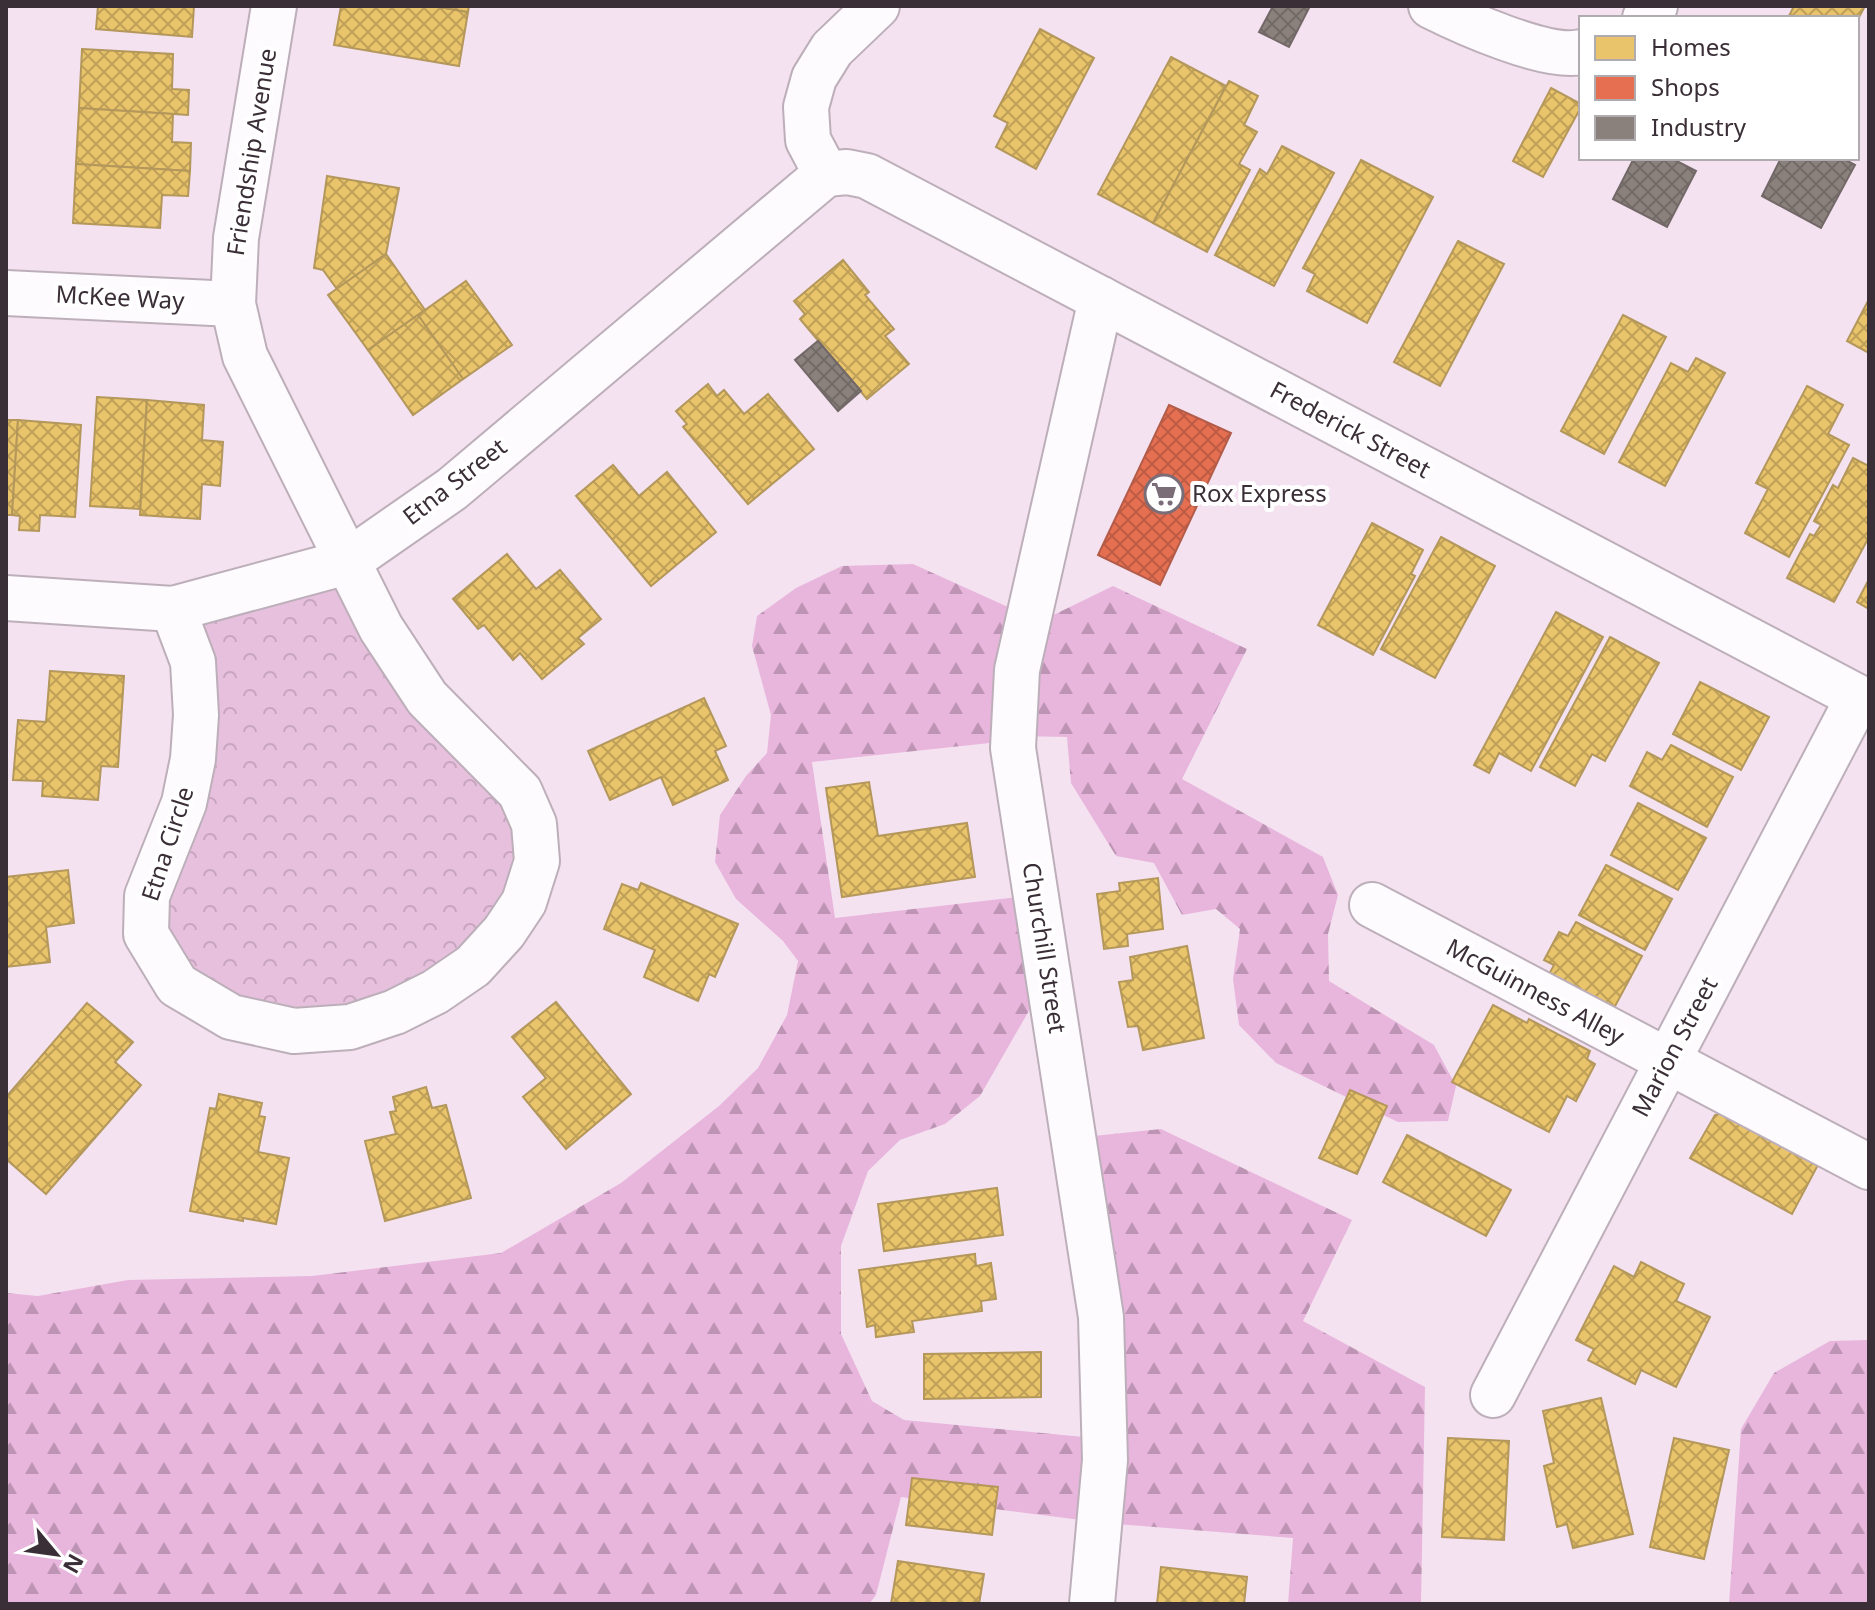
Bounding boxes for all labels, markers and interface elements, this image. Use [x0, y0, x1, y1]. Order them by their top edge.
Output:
legend [1579, 16, 1859, 160]
text: Homes [1651, 30, 1731, 63]
street label: Friendship Avenue [218, 46, 283, 258]
text: Shops [1651, 70, 1720, 103]
text: Industry [1651, 110, 1747, 143]
street label: McKee Way [55, 277, 186, 316]
street label: Frederick Street [1265, 372, 1437, 485]
street label: Etna Street [395, 430, 513, 532]
supermarket icon: Rox Express [1143, 473, 1185, 515]
place label: Rox Express [1192, 476, 1327, 509]
street label: Etna Circle [133, 782, 201, 905]
street label: Churchill Street [1016, 860, 1075, 1036]
street label: McGuinness Alley [1441, 930, 1631, 1052]
street label: Marion Street [1623, 970, 1725, 1122]
north arrow [16, 1514, 96, 1594]
text: N [57, 1549, 92, 1579]

